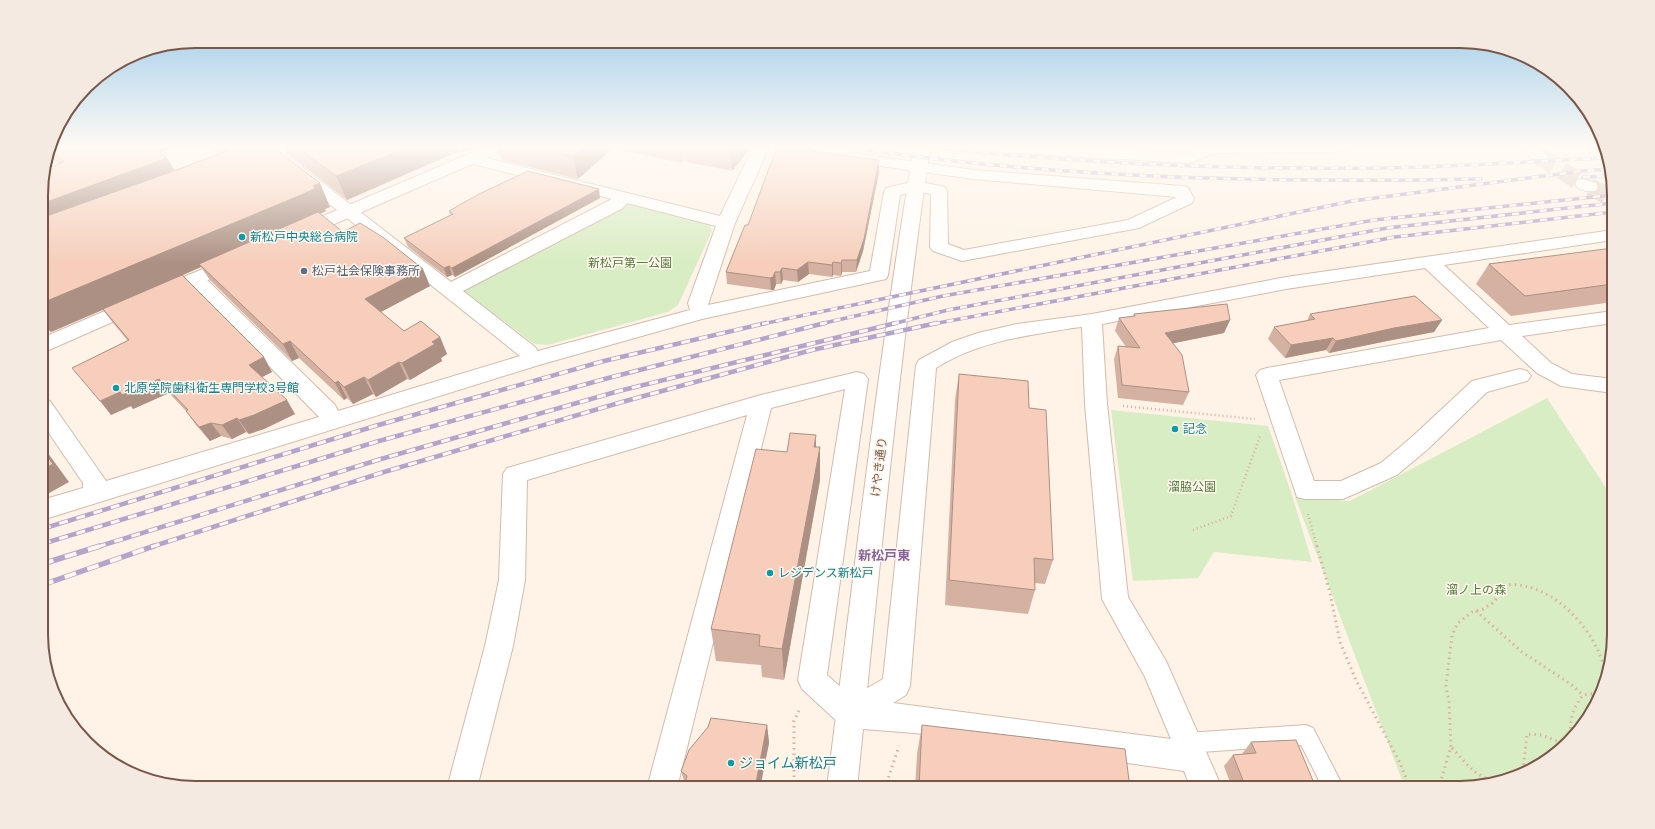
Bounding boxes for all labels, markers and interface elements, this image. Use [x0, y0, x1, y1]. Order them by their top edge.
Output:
place label: 新松戸中央総合病院 [250, 230, 358, 244]
marker: 新松戸中央総合病院 [237, 232, 247, 242]
park label: 新松戸第一公園 [588, 256, 672, 270]
place label: 松戸社会保険事務所 [312, 264, 420, 278]
marker: 松戸社会保険事務所 [299, 266, 309, 276]
place label: 北原学院歯科衛生専門学校3号館 [124, 381, 299, 395]
marker: 北原学院歯科衛生専門学校3号館 [111, 383, 121, 393]
place label: 記念 [1183, 422, 1207, 436]
marker: 記念 [1170, 424, 1180, 434]
street label: けやき通り [868, 436, 890, 498]
park label: 溜脇公園 [1168, 480, 1216, 494]
district label: 新松戸東 [858, 548, 910, 563]
place label: レジデンス新松戸 [778, 566, 874, 580]
marker: レジデンス新松戸 [765, 568, 775, 578]
park label: 溜ノ上の森 [1446, 583, 1506, 597]
place label: ジョイム新松戸 [739, 755, 837, 771]
marker: ジョイム新松戸 [726, 758, 736, 768]

